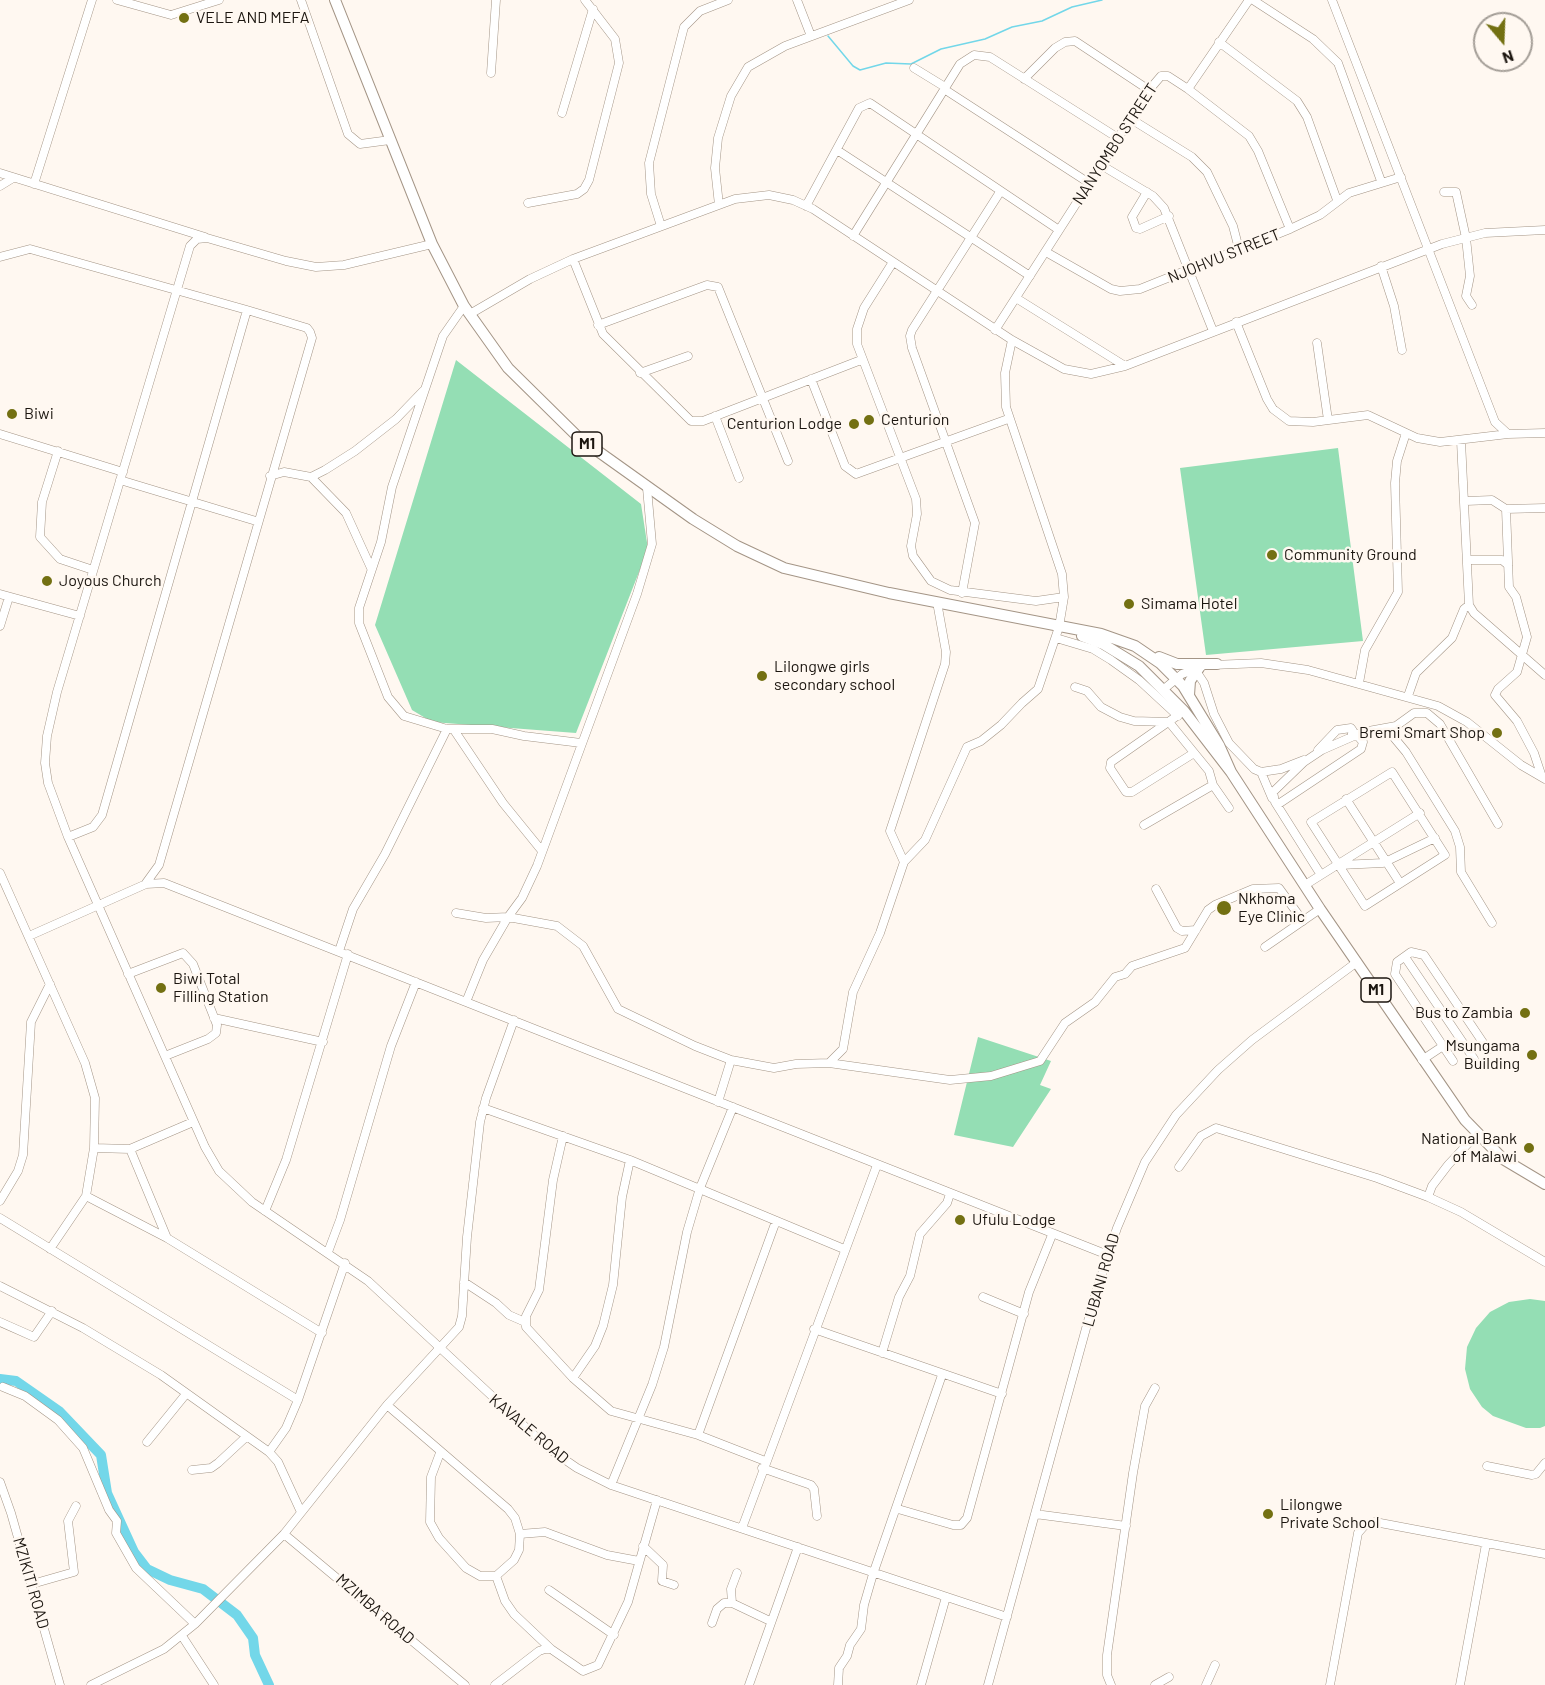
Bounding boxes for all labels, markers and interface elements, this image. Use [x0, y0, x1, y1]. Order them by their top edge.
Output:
place label: VELE AND MEFA [196, 8, 309, 28]
marker: VELE AND MEFA [177, 11, 191, 25]
north arrow [1473, 12, 1533, 72]
text: N [1500, 47, 1517, 68]
street label: NANYOMBO STREET [1069, 80, 1161, 208]
street label: NJOHVU STREET [1165, 225, 1283, 287]
place label: Biwi [24, 404, 54, 424]
marker: Biwi [5, 407, 19, 421]
place label: Centurion [881, 410, 949, 430]
marker: Centurion [862, 413, 876, 427]
place label: Centurion Lodge [727, 414, 842, 434]
marker: Centurion Lodge [847, 417, 861, 431]
road number: M1 [572, 432, 602, 456]
place label: Community Ground [1284, 545, 1417, 565]
marker: Community Ground [1265, 548, 1279, 562]
place label: Joyous Church [59, 571, 162, 591]
marker: Joyous Church [40, 574, 54, 588]
place label: Simama Hotel [1141, 594, 1237, 614]
marker: Simama Hotel [1122, 597, 1136, 611]
place label: Lilongwe girls secondary school [774, 657, 895, 695]
marker: Lilongwe girls secondary school [755, 669, 769, 683]
place label: Bremi Smart Shop [1359, 723, 1485, 743]
marker: Bremi Smart Shop [1490, 726, 1504, 740]
place label: Nkhoma Eye Clinic [1238, 889, 1305, 927]
marker: Nkhoma Eye Clinic [1215, 899, 1233, 917]
place label: Biwi Total Filling Station [173, 969, 269, 1007]
road number: M1 [1361, 978, 1391, 1002]
marker: Biwi Total Filling Station [154, 981, 168, 995]
place label: Bus to Zambia [1415, 1003, 1513, 1023]
marker: Bus to Zambia [1518, 1006, 1532, 1020]
place label: Msungama Building [1446, 1036, 1520, 1074]
marker: Msungama Building [1525, 1048, 1539, 1062]
place label: National Bank of Malawi [1421, 1129, 1517, 1167]
marker: National Bank of Malawi [1522, 1141, 1536, 1155]
place label: Ufulu Lodge [972, 1210, 1056, 1230]
marker: Ufulu Lodge [953, 1213, 967, 1227]
street label: LUBANI ROAD [1078, 1231, 1124, 1329]
street label: KAVALE ROAD [485, 1390, 573, 1468]
place label: Lilongwe Private School [1280, 1495, 1380, 1533]
marker: Lilongwe Private School [1261, 1507, 1275, 1521]
street label: MZIKITI ROAD [9, 1535, 53, 1631]
street label: MZIMBA ROAD [332, 1570, 418, 1648]

